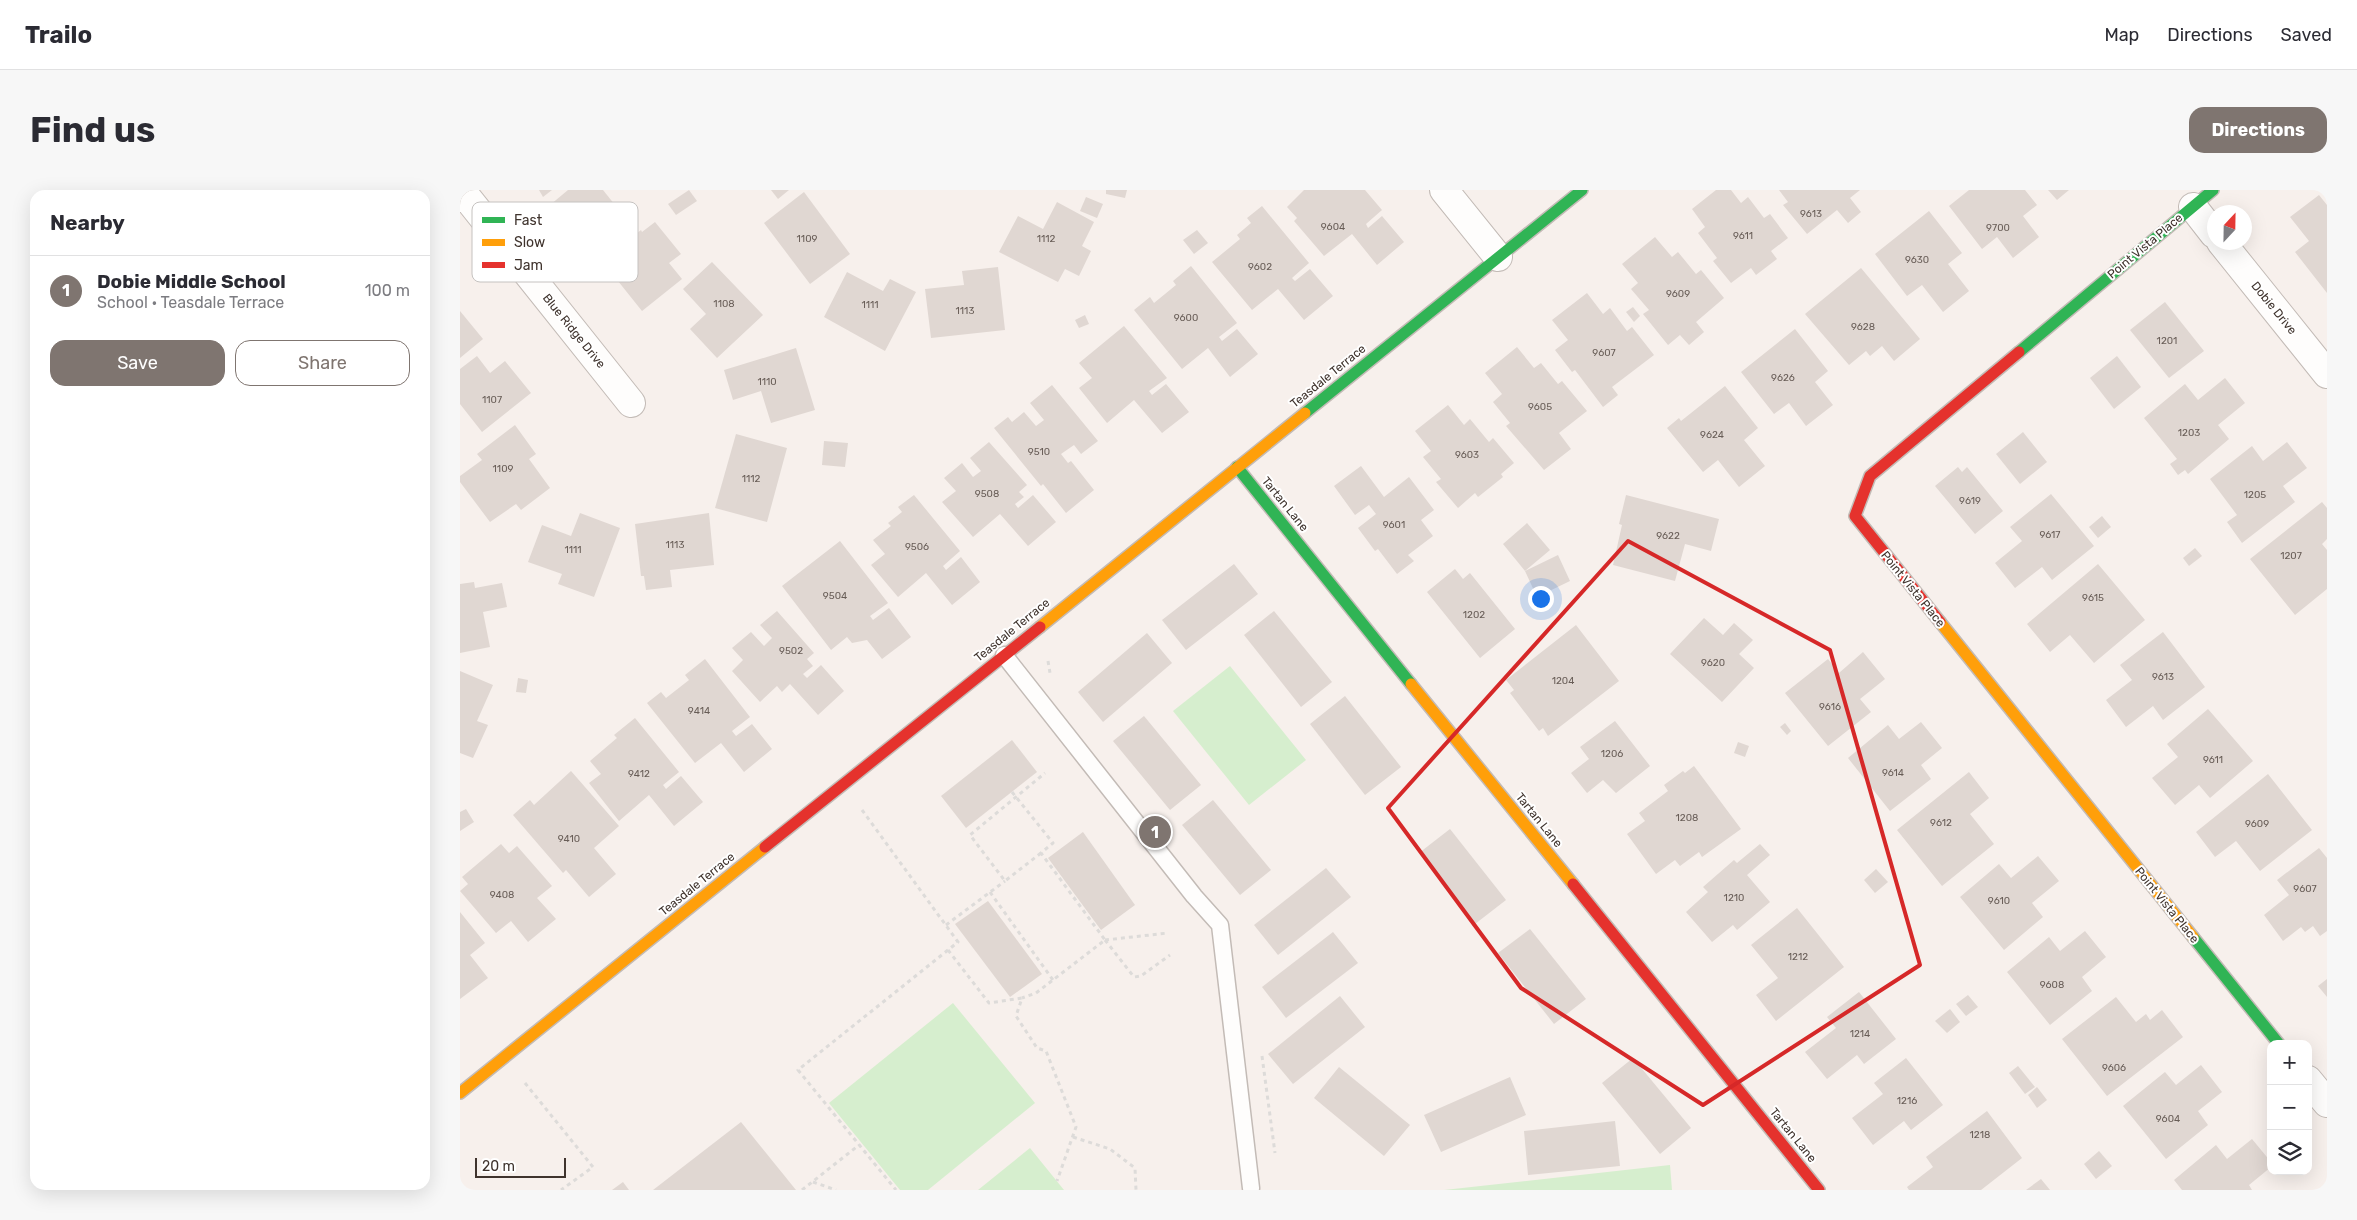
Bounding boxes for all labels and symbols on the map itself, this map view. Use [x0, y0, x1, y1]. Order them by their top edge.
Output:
legend [472, 202, 638, 282]
north arrow [2207, 205, 2252, 250]
house number: 9613 [1800, 208, 1822, 220]
street label: Point Vista Place [2105, 210, 2186, 281]
text: Fast [514, 212, 543, 229]
house number: 9604 [1321, 221, 1345, 233]
house number: 9700 [1986, 222, 2010, 234]
house number: 9611 [1733, 230, 1753, 242]
house number: 1109 [797, 233, 817, 245]
house number: 1112 [1037, 233, 1055, 245]
text: Slow [514, 234, 545, 251]
house number: 9630 [1905, 254, 1929, 266]
text: Jam [514, 257, 543, 274]
house number: 9602 [1248, 261, 1272, 273]
street label: Dobie Drive [2249, 279, 2300, 337]
house number: 9609 [1666, 288, 1690, 300]
street label: Blue Ridge Drive [540, 291, 608, 371]
house number: 1108 [713, 298, 735, 310]
house number: 1111 [861, 299, 879, 311]
house number: 1113 [956, 305, 974, 317]
house number: 9600 [1174, 312, 1198, 324]
house number: 9628 [1851, 321, 1875, 333]
house number: 1201 [2157, 335, 2177, 347]
street label: Teasdale Terrace [1288, 341, 1369, 411]
house number: 9607 [1592, 347, 1616, 359]
house number: 9626 [1771, 372, 1795, 384]
house number: 1110 [757, 376, 777, 388]
house number: 1107 [482, 394, 502, 406]
house number: 9605 [1528, 401, 1552, 413]
house number: 1203 [2178, 427, 2200, 439]
house number: 9624 [1700, 429, 1724, 441]
house number: 9510 [1028, 446, 1050, 458]
house number: 9603 [1455, 449, 1479, 461]
house number: 1109 [493, 463, 513, 475]
house number: 1112 [742, 473, 760, 485]
street label: Tartan Lane [1259, 474, 1311, 534]
house number: 9508 [975, 488, 999, 500]
house number: 1205 [2244, 489, 2266, 501]
house number: 9619 [1959, 495, 1981, 507]
house number: 9601 [1383, 519, 1405, 531]
house number: 9617 [2039, 529, 2061, 541]
house number: 9622 [1656, 530, 1680, 542]
house number: 1113 [666, 539, 684, 551]
house number: 9506 [905, 541, 929, 553]
house number: 1111 [564, 544, 582, 556]
street label: Point Vista Place [1878, 548, 1948, 630]
house number: 1207 [2280, 550, 2302, 562]
your location [1528, 586, 1554, 612]
house number: 9504 [823, 590, 847, 602]
house number: 9615 [2082, 592, 2104, 604]
street label: Teasdale Terrace [972, 595, 1053, 665]
house number: 1202 [1463, 609, 1485, 621]
house number: 9502 [779, 645, 803, 657]
house number: 9620 [1701, 657, 1725, 669]
house number: 9613 [2152, 671, 2174, 683]
house number: 1204 [1552, 675, 1574, 687]
house number: 9616 [1819, 701, 1841, 713]
house number: 9414 [688, 705, 710, 717]
house number: 1206 [1601, 748, 1623, 760]
house number: 9611 [2203, 754, 2223, 766]
house number: 9614 [1882, 767, 1904, 779]
house number: 9412 [628, 768, 650, 780]
street label: Tartan Lane [1513, 790, 1565, 850]
house number: 1208 [1676, 812, 1698, 824]
pin: 1 [1139, 813, 1171, 851]
house number: 9612 [1930, 817, 1952, 829]
house number: 9609 [2245, 818, 2269, 830]
house number: 9410 [558, 833, 580, 845]
street label: Teasdale Terrace [657, 849, 738, 919]
street label: Point Vista Place [2132, 864, 2202, 946]
house number: 9607 [2293, 883, 2317, 895]
house number: 9408 [490, 889, 514, 901]
house number: 1210 [1724, 892, 1744, 904]
house number: 9610 [1988, 895, 2010, 907]
house number: 1212 [1788, 951, 1808, 963]
house number: 9608 [2040, 979, 2064, 991]
house number: 1214 [1850, 1028, 1870, 1040]
house number: 9606 [2102, 1062, 2126, 1074]
house number: 1216 [1897, 1095, 1917, 1107]
street label: Tartan Lane [1767, 1105, 1819, 1165]
house number: 9604 [2156, 1113, 2180, 1125]
house number: 1218 [1970, 1129, 1990, 1141]
scale bar [475, 1155, 566, 1178]

